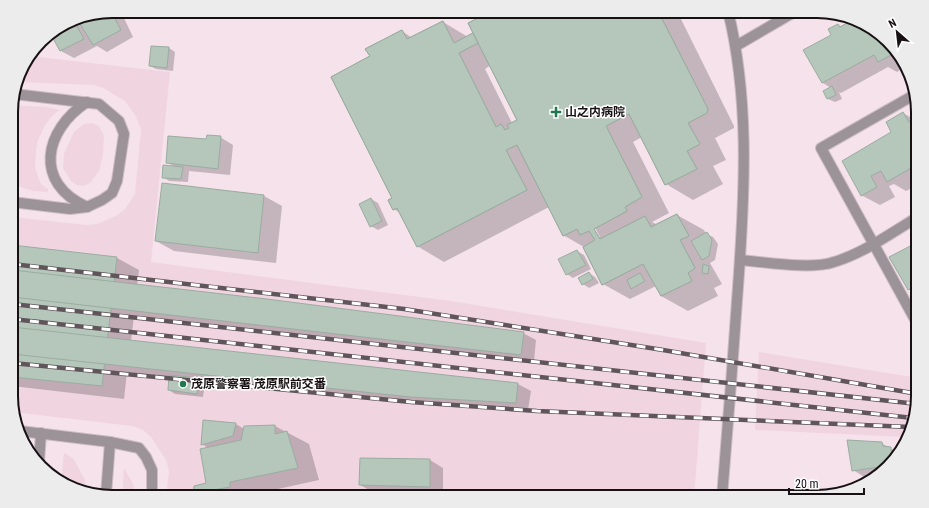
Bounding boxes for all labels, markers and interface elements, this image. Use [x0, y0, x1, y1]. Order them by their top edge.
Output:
north arrow [877, 12, 917, 52]
text: N [887, 16, 899, 31]
place label: 山之内病院 [565, 105, 625, 119]
marker: 山之内病院 [550, 106, 562, 118]
place label: 茂原警察署 茂原駅前交番 [191, 377, 327, 391]
marker: 茂原警察署 茂原駅前交番 [178, 379, 188, 389]
scale bar [789, 470, 864, 496]
text: 20 m [795, 477, 819, 491]

